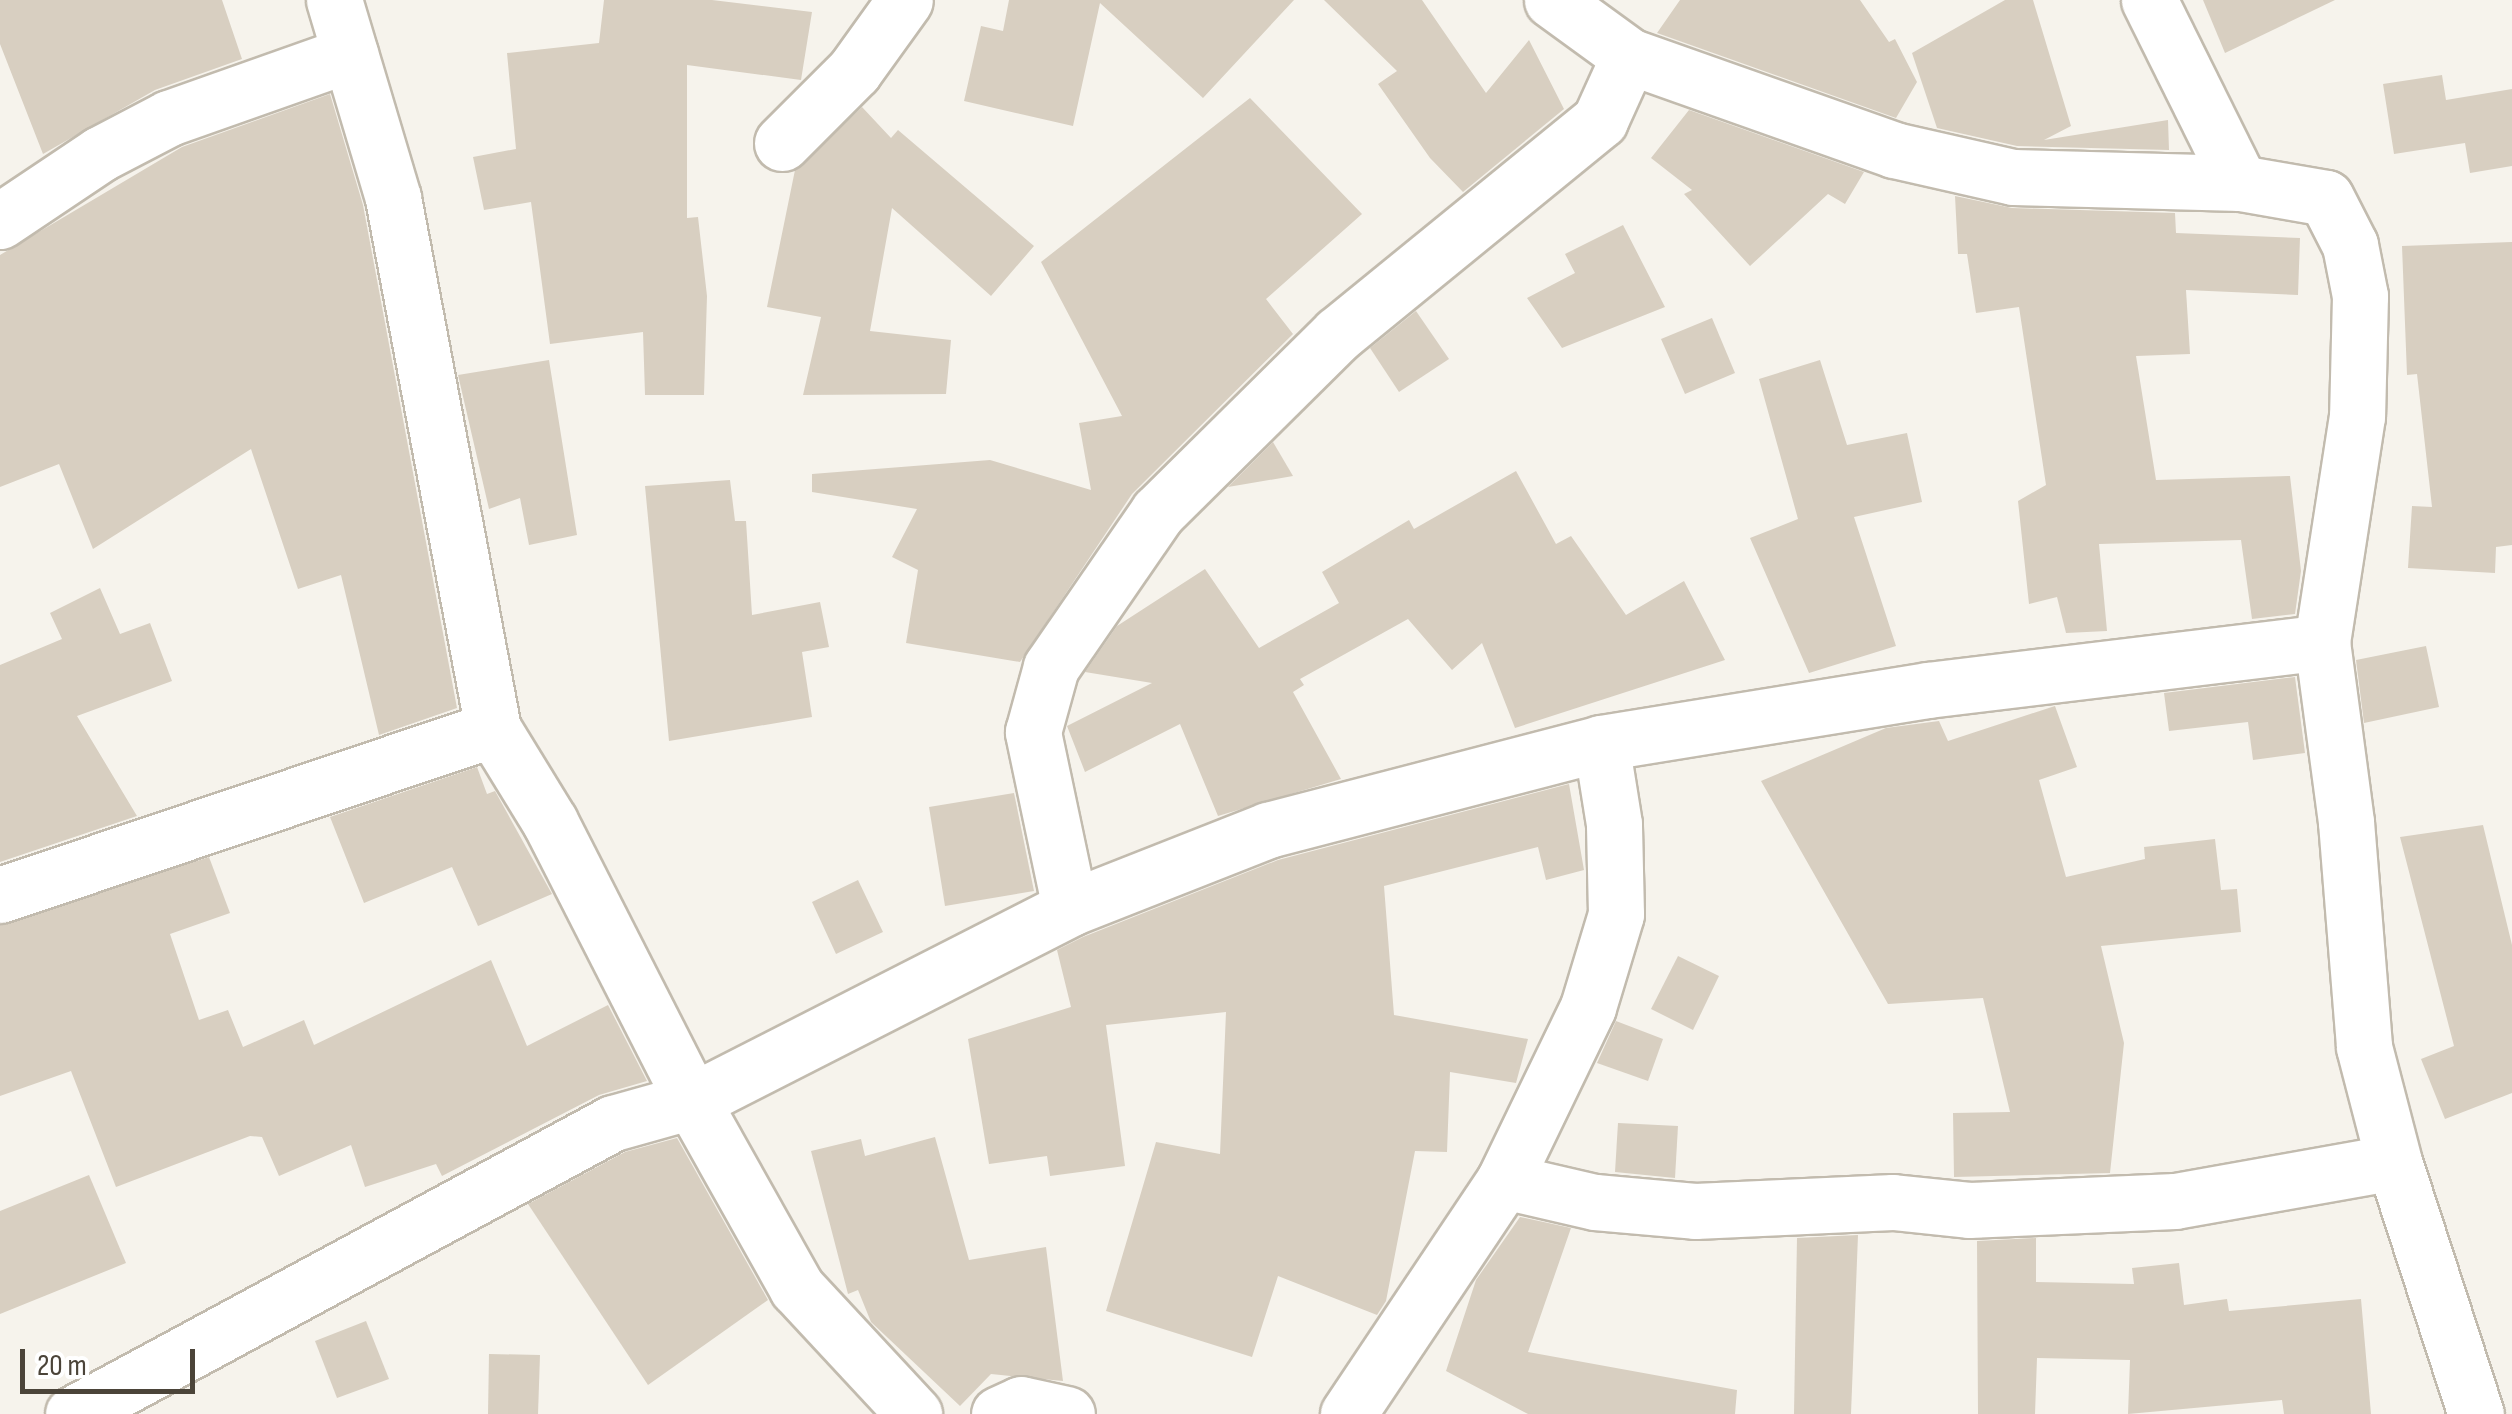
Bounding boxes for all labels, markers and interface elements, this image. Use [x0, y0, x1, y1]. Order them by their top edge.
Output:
scale bar [25, 1329, 200, 1391]
text: 20 m [37, 1348, 87, 1384]

